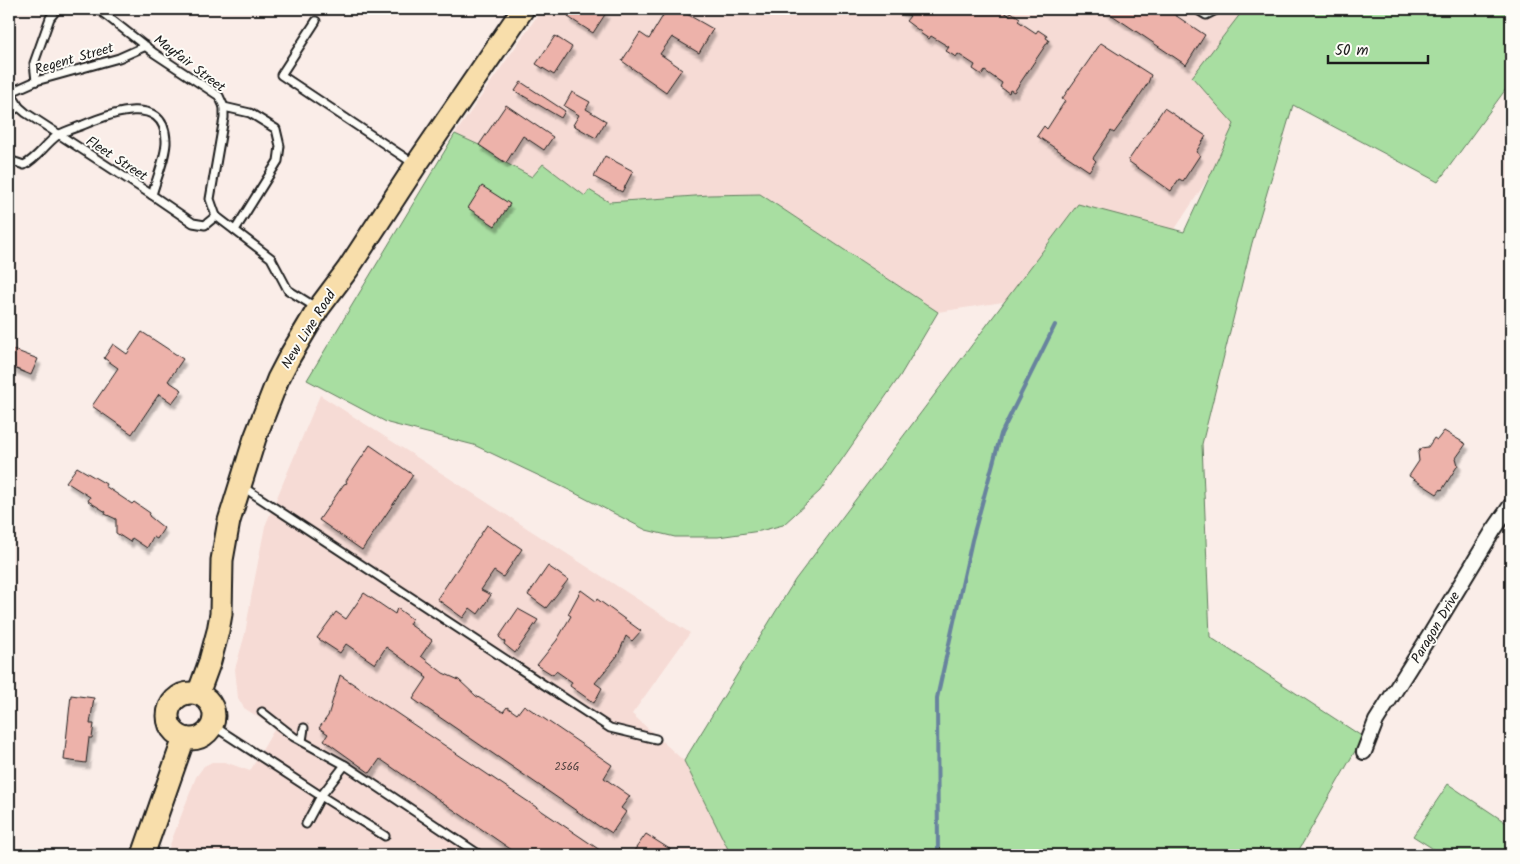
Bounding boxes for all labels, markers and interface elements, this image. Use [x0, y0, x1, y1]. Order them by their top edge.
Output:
street label: Mayfair Street [149, 29, 230, 99]
scale bar [1328, 32, 1428, 64]
street label: Regent Street [32, 37, 117, 81]
text: 50 m [1335, 39, 1369, 63]
street label: Fleet Street [81, 131, 152, 187]
street label: New Line Road [276, 285, 342, 373]
street label: Paragon Drive [1406, 587, 1466, 668]
house number: 256G [554, 758, 580, 776]

